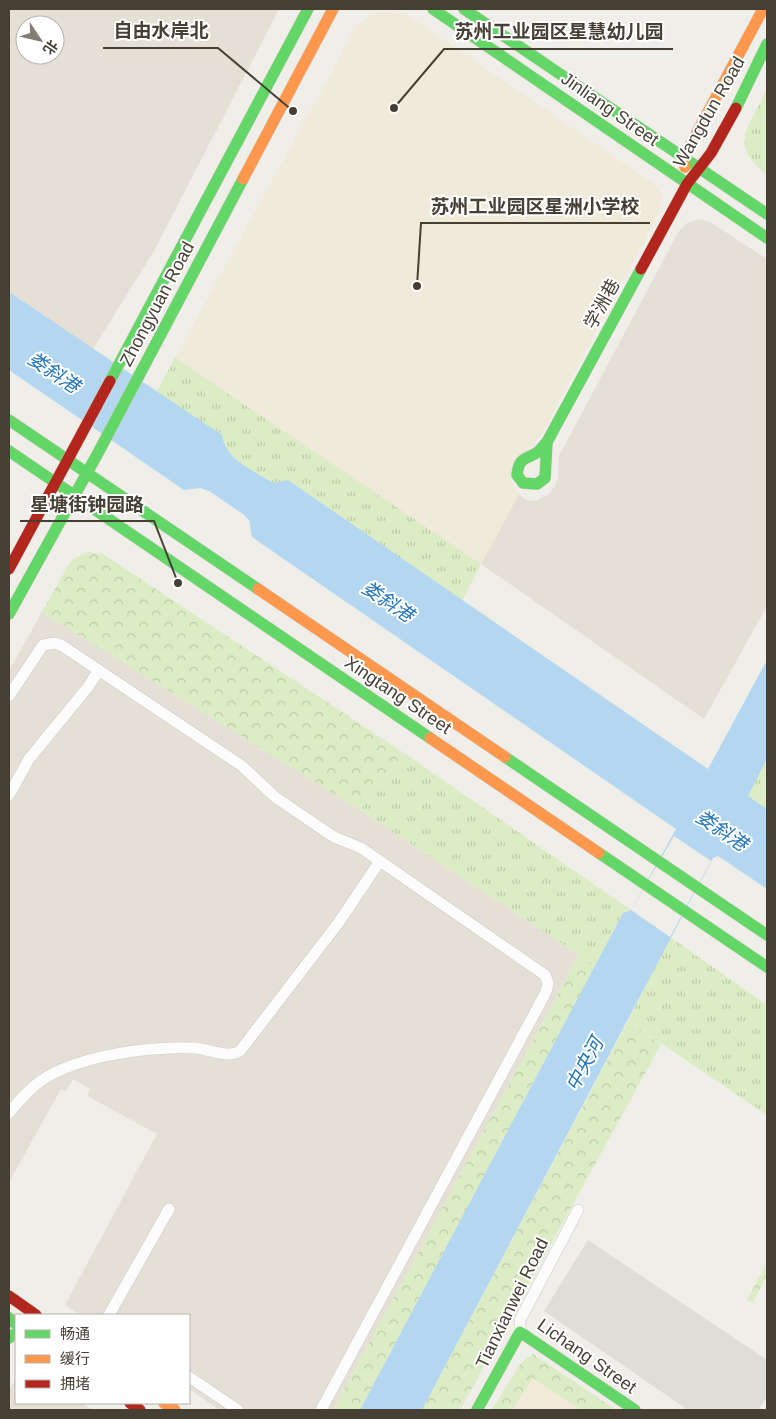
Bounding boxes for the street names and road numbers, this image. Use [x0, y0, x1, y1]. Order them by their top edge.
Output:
street label: Wangdun Road [669, 53, 749, 171]
street label: Jinliang Street [558, 68, 662, 150]
street label: Zhongyuan Road [116, 238, 198, 370]
street label: 学洲巷 [580, 276, 624, 332]
street label: Xingtang Street [341, 652, 455, 738]
street label: Tianxianwei Road [472, 1235, 552, 1371]
street label: Lichang Street [534, 1315, 640, 1397]

